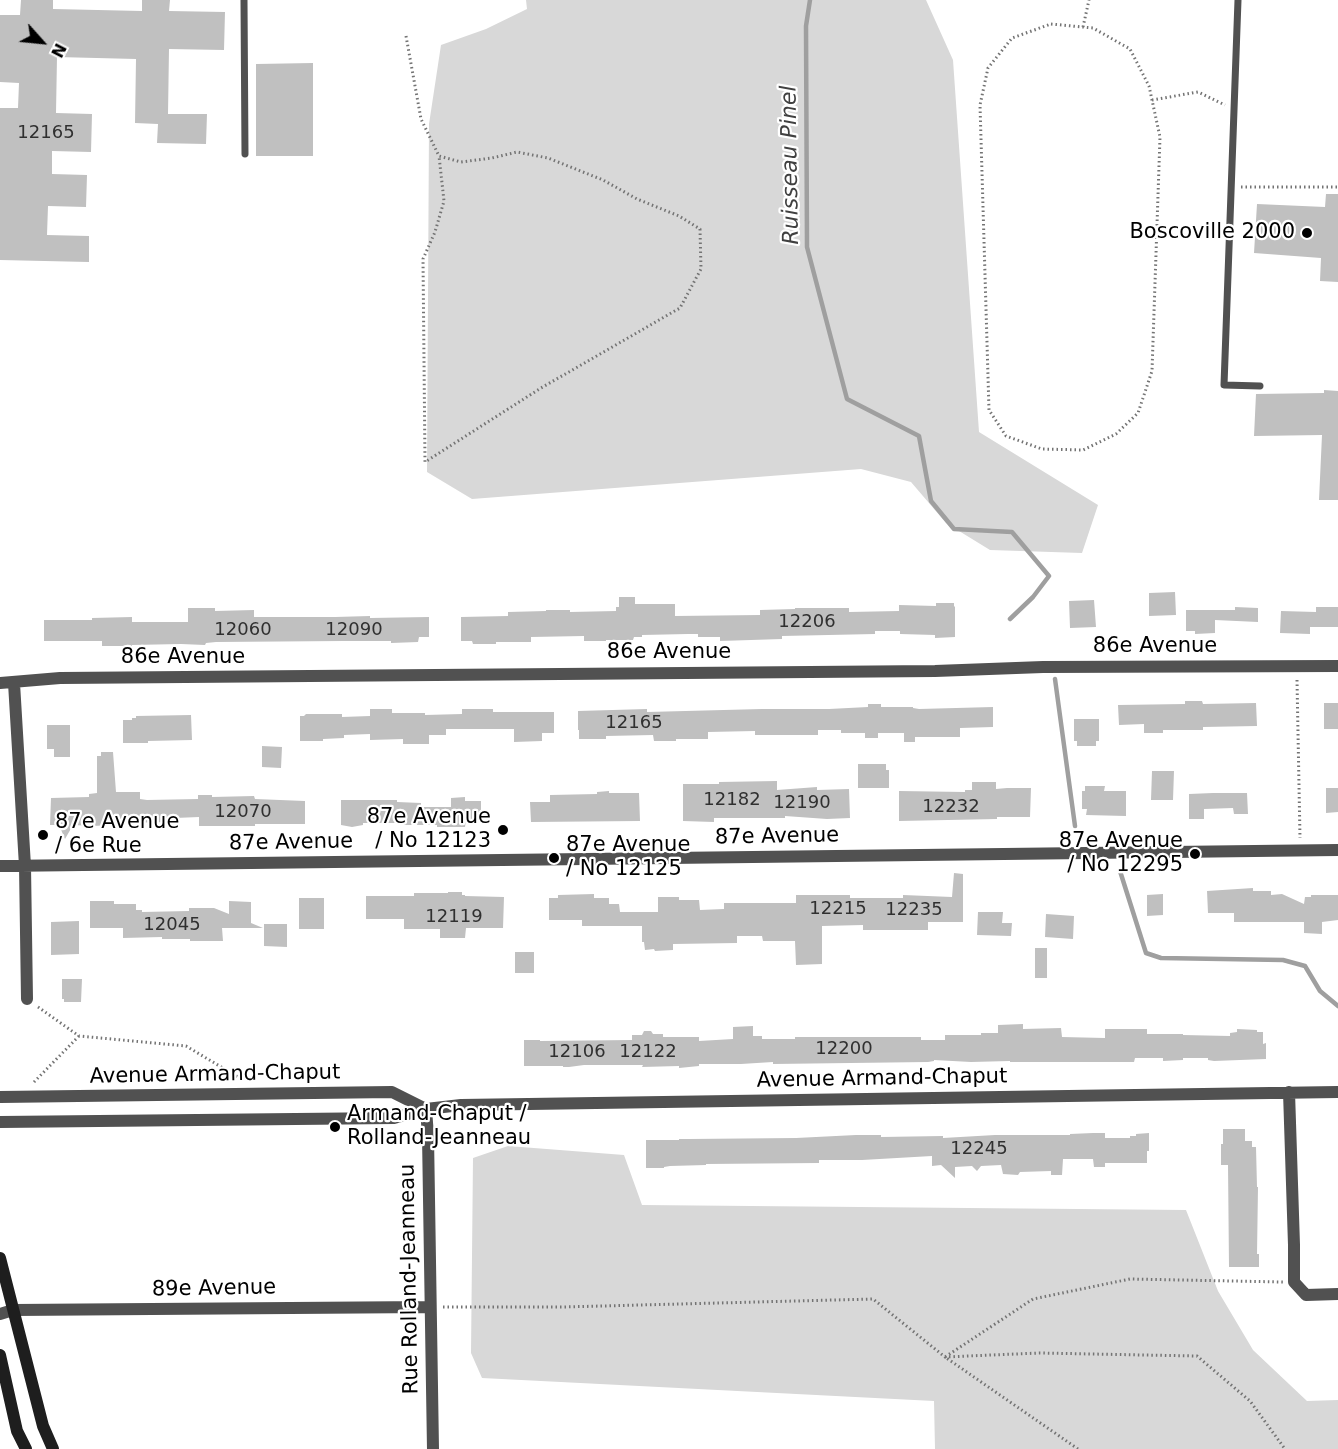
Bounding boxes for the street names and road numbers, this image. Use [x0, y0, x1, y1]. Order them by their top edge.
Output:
street label: 86e Avenue [1093, 634, 1217, 660]
street label: 86e Avenue [607, 640, 731, 666]
street label: 86e Avenue [121, 645, 245, 671]
street label: 87e Avenue [715, 823, 839, 851]
street label: 87e Avenue [229, 829, 353, 857]
street label: Avenue Armand-Chaput [90, 1060, 340, 1090]
street label: Avenue Armand-Chaput [757, 1064, 1007, 1094]
street label: Rue Rolland-Jeanneau [395, 1163, 425, 1395]
street label: 89e Avenue [152, 1275, 276, 1303]

